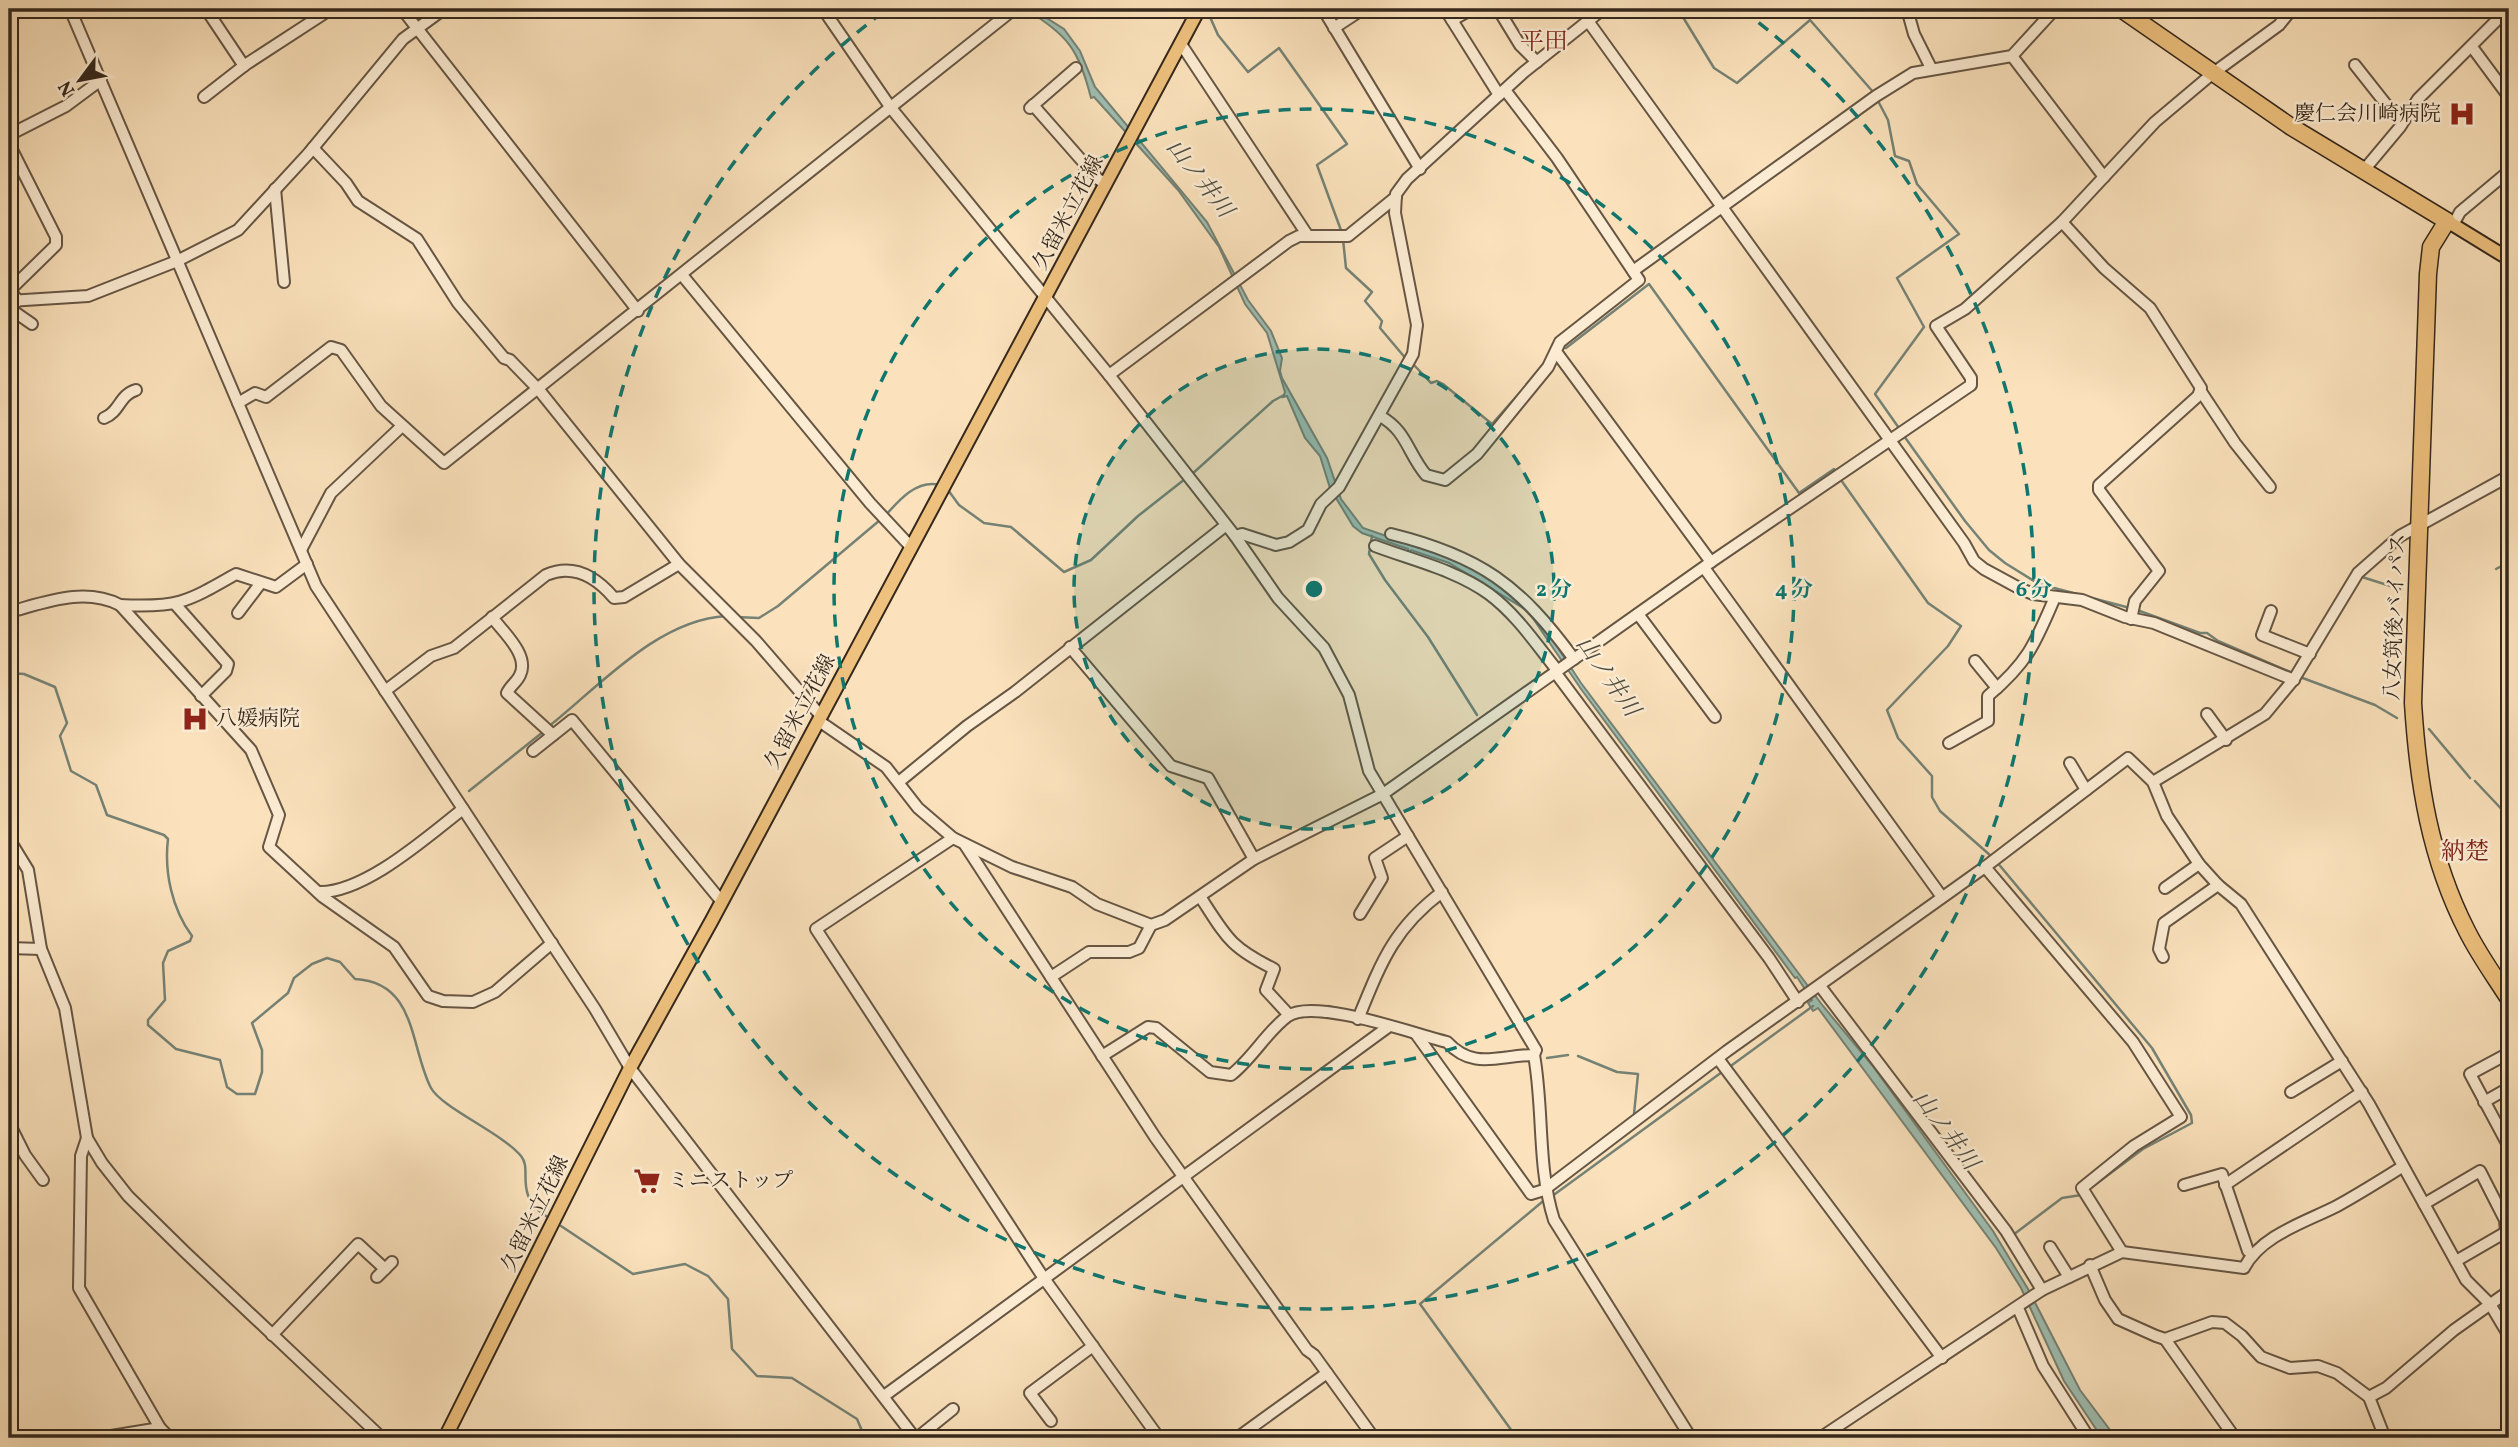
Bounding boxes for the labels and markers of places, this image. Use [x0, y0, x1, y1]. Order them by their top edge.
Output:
hospital icon: 慶仁会川崎病院 [2447, 99, 2477, 129]
place label: 慶仁会川崎病院 [2294, 100, 2441, 129]
centre of rings [1302, 577, 1326, 601]
hospital icon: 八媛病院 [180, 704, 210, 734]
place label: 八媛病院 [216, 705, 300, 734]
supermarket icon: ミニストップ [632, 1166, 662, 1196]
place label: ミニストップ [668, 1167, 793, 1196]

